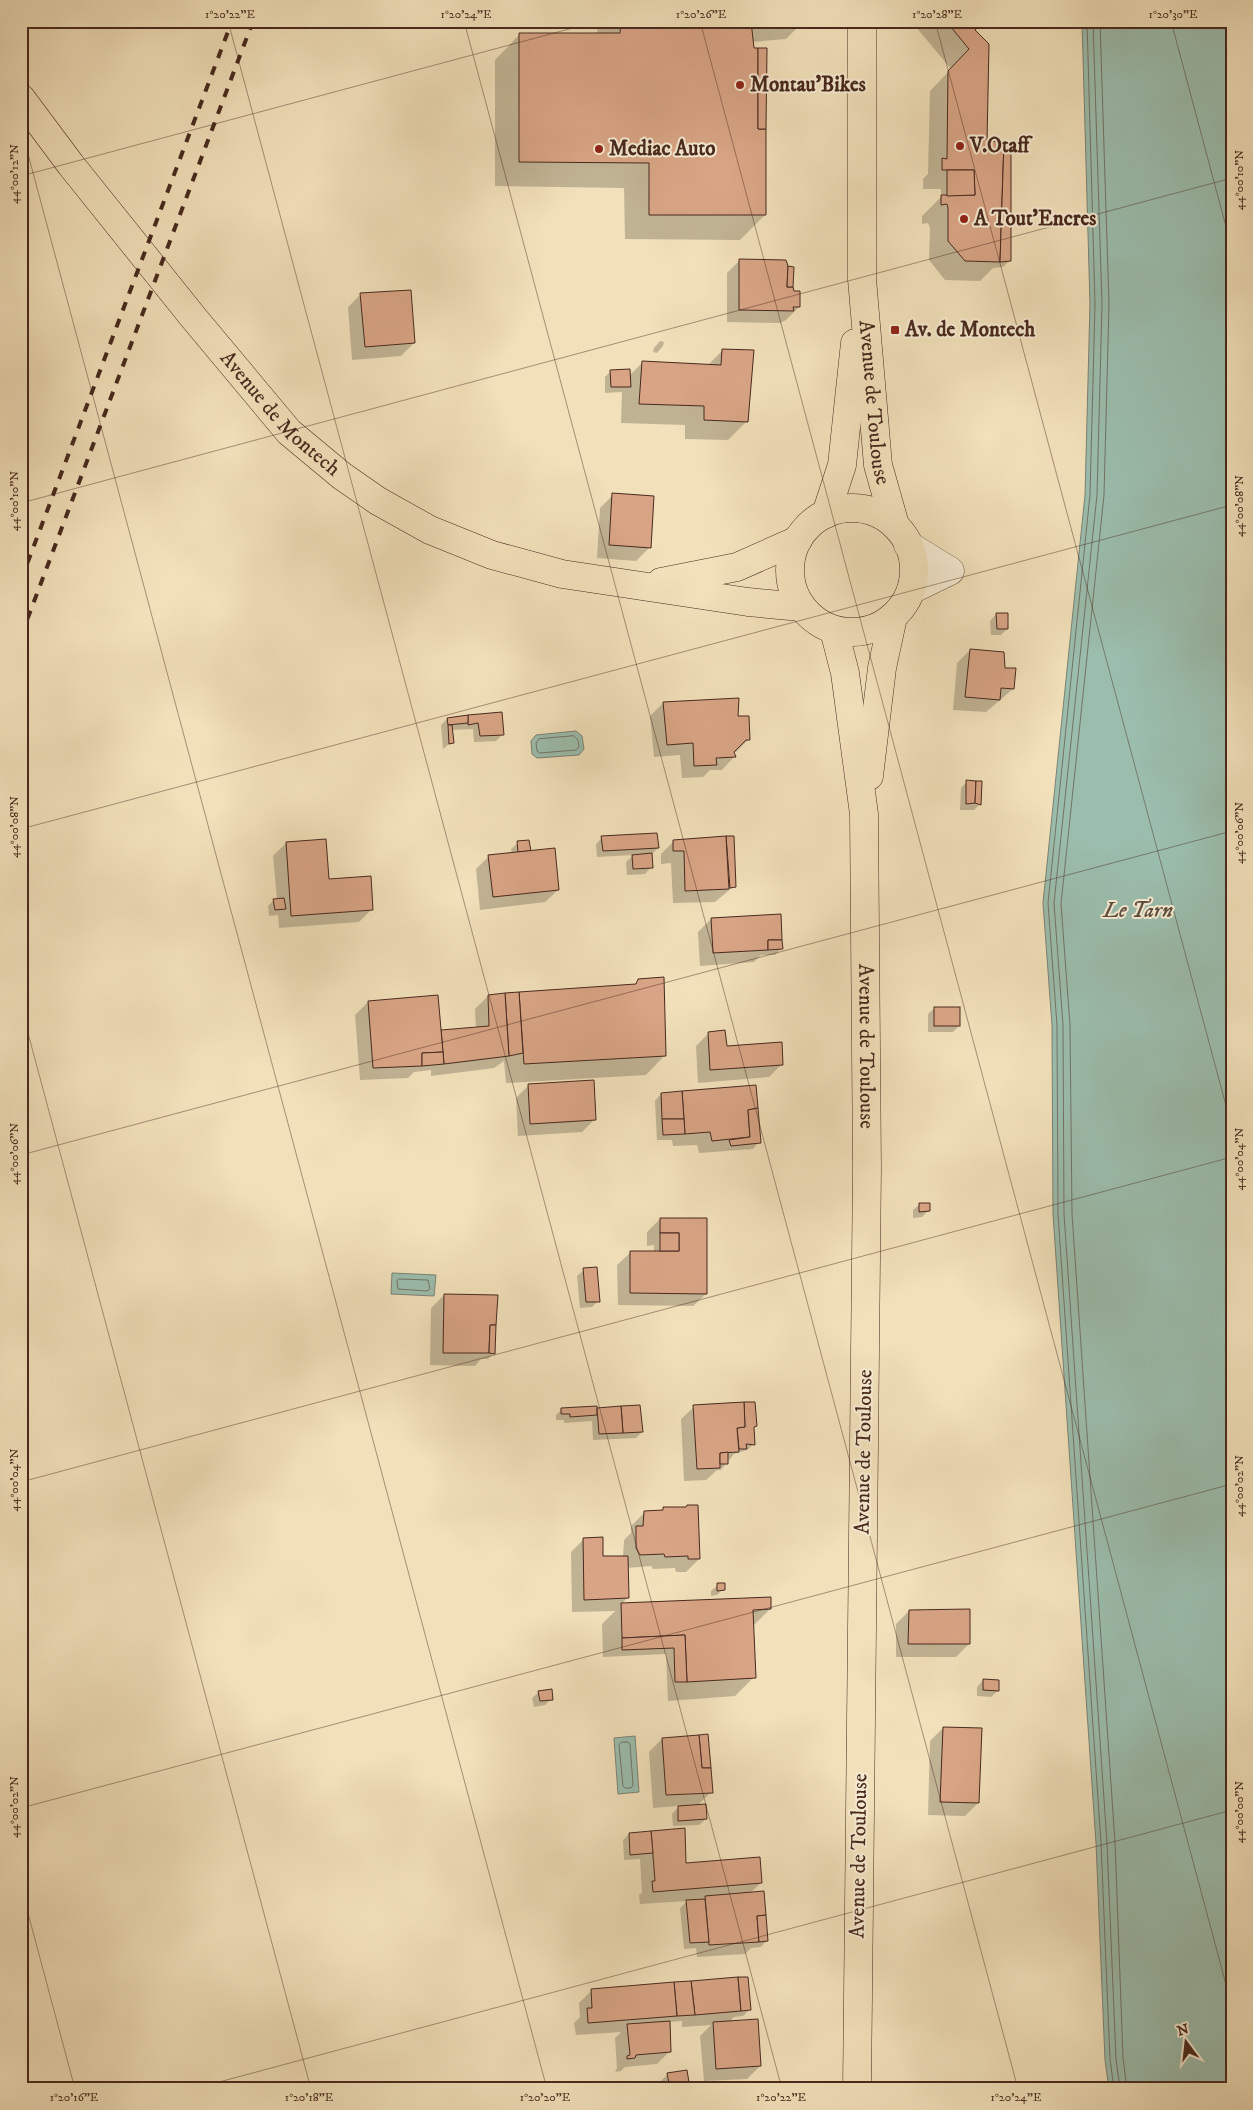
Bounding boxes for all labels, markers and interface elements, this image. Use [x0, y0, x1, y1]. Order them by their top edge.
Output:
text: 1°20'22"E [205, 7, 255, 22]
text: 1°20'24"E [441, 7, 492, 22]
text: 1°20'26"E [676, 7, 727, 22]
text: 1°20'28"E [912, 7, 963, 22]
text: 1°20'30"E [1148, 7, 1198, 22]
place label: Montau'Bikes [750, 72, 866, 98]
marker: Montau'Bikes [734, 79, 746, 91]
place label: V.Otaff [969, 133, 1034, 159]
place label: Mediac Auto [609, 136, 715, 162]
marker: V.Otaff [954, 140, 966, 152]
marker: Mediac Auto [593, 143, 605, 155]
text: 44°00'12"N [7, 144, 22, 204]
text: 44°00'10"N [1232, 150, 1247, 210]
place label: A Tout'Encres [973, 206, 1096, 232]
marker: A Tout'Encres [958, 213, 970, 225]
place label: Av. de Montech [904, 317, 1036, 343]
street label: Avenue de Toulouse [853, 319, 896, 488]
marker: Av. de Montech [889, 324, 901, 336]
street label: Avenue de Montech [214, 346, 346, 482]
text: 44°00'10"N [7, 471, 22, 531]
text: 44°00'08"N [1232, 475, 1247, 537]
text: 44°00'08"N [7, 796, 22, 858]
text: 44°00'06"N [1232, 802, 1247, 864]
water label: Le Tarn [1101, 897, 1173, 924]
street label: Avenue de Toulouse [852, 964, 880, 1129]
text: 44°00'06"N [7, 1123, 22, 1185]
text: 44°00'04"N [1232, 1127, 1247, 1190]
street label: Avenue de Toulouse [850, 1369, 878, 1535]
text: 44°00'04"N [7, 1448, 22, 1511]
text: 44°00'02"N [1232, 1455, 1247, 1517]
street label: Avenue de Toulouse [845, 1773, 873, 1939]
text: 44°00'02"N [7, 1776, 22, 1838]
text: 44°00'00"N [1232, 1781, 1247, 1843]
north arrow [1160, 2018, 1210, 2068]
text: N [1175, 2020, 1191, 2041]
text: 1°20'16"E [50, 2090, 99, 2105]
text: 1°20'18"E [285, 2090, 334, 2105]
text: 1°20'20"E [520, 2090, 571, 2105]
text: 1°20'22"E [756, 2090, 806, 2105]
text: 1°20'24"E [991, 2090, 1042, 2105]

